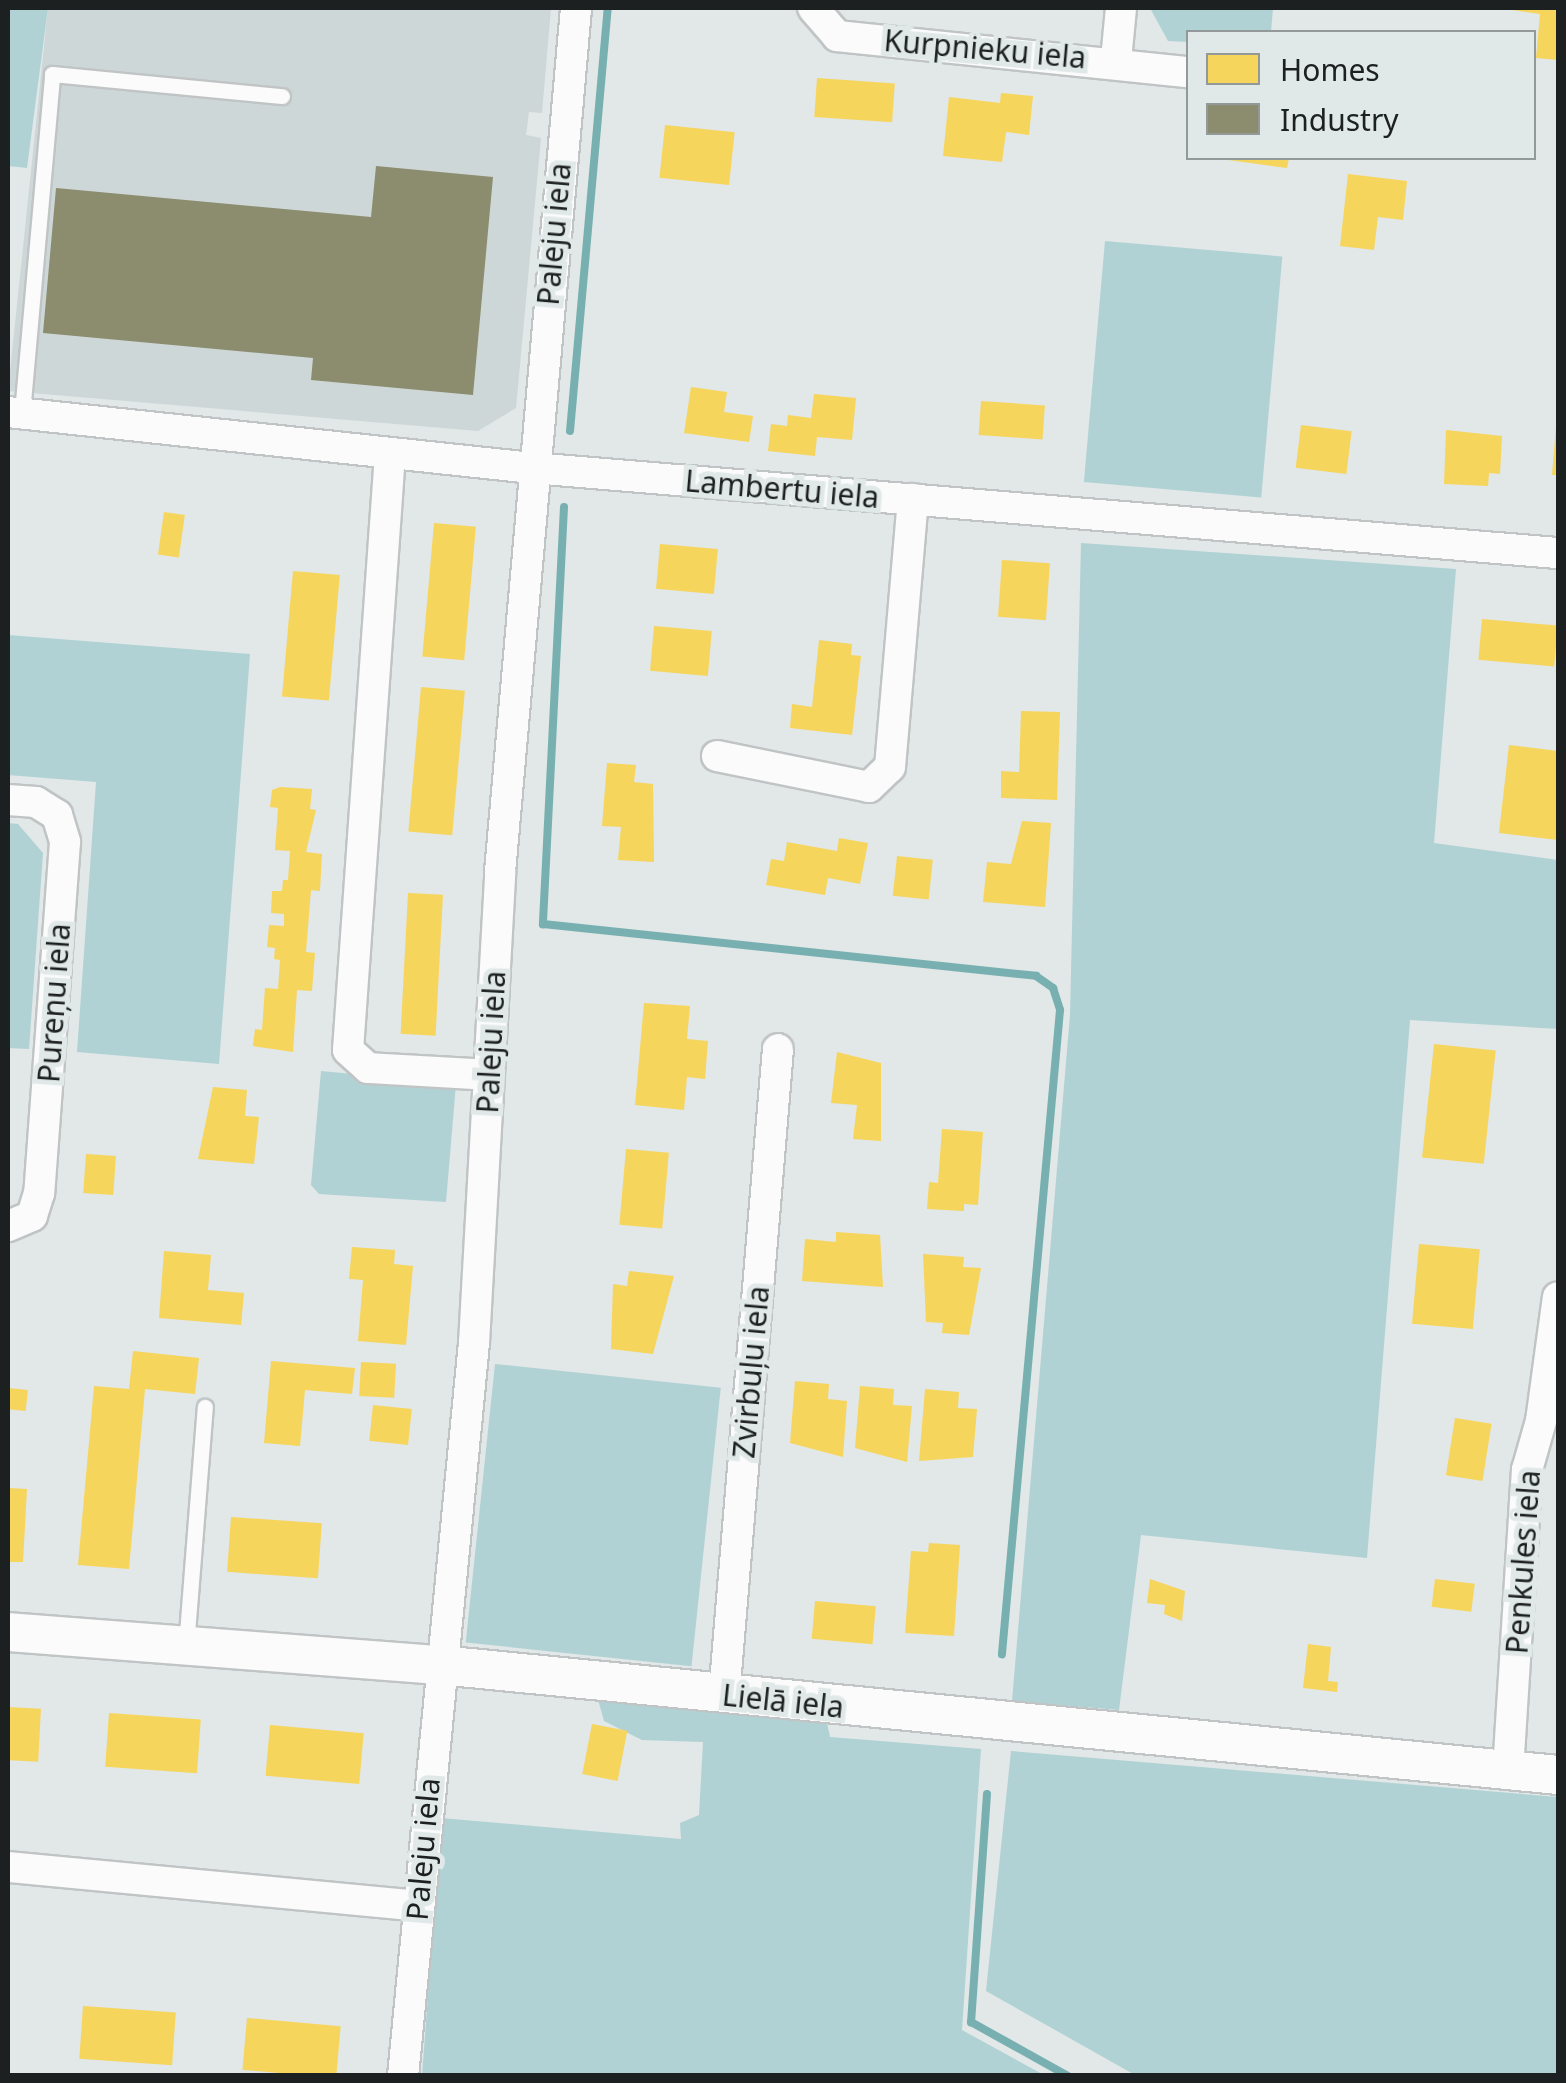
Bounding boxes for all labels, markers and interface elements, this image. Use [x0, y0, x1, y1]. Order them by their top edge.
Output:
street label: Kurpnieku iela [882, 22, 1088, 76]
legend [1186, 30, 1536, 160]
text: Homes [1280, 49, 1380, 90]
text: Industry [1280, 99, 1399, 140]
street label: Paleju iela [530, 161, 578, 307]
street label: Lambertu iela [683, 463, 881, 515]
street label: Pureņu iela [30, 922, 78, 1084]
street label: Paleju iela [469, 970, 513, 1114]
street label: Zvirbuļu iela [726, 1284, 776, 1460]
street label: Penkules iela [1499, 1469, 1547, 1655]
street label: Lielā iela [720, 1677, 846, 1725]
street label: Paleju iela [399, 1776, 447, 1922]

